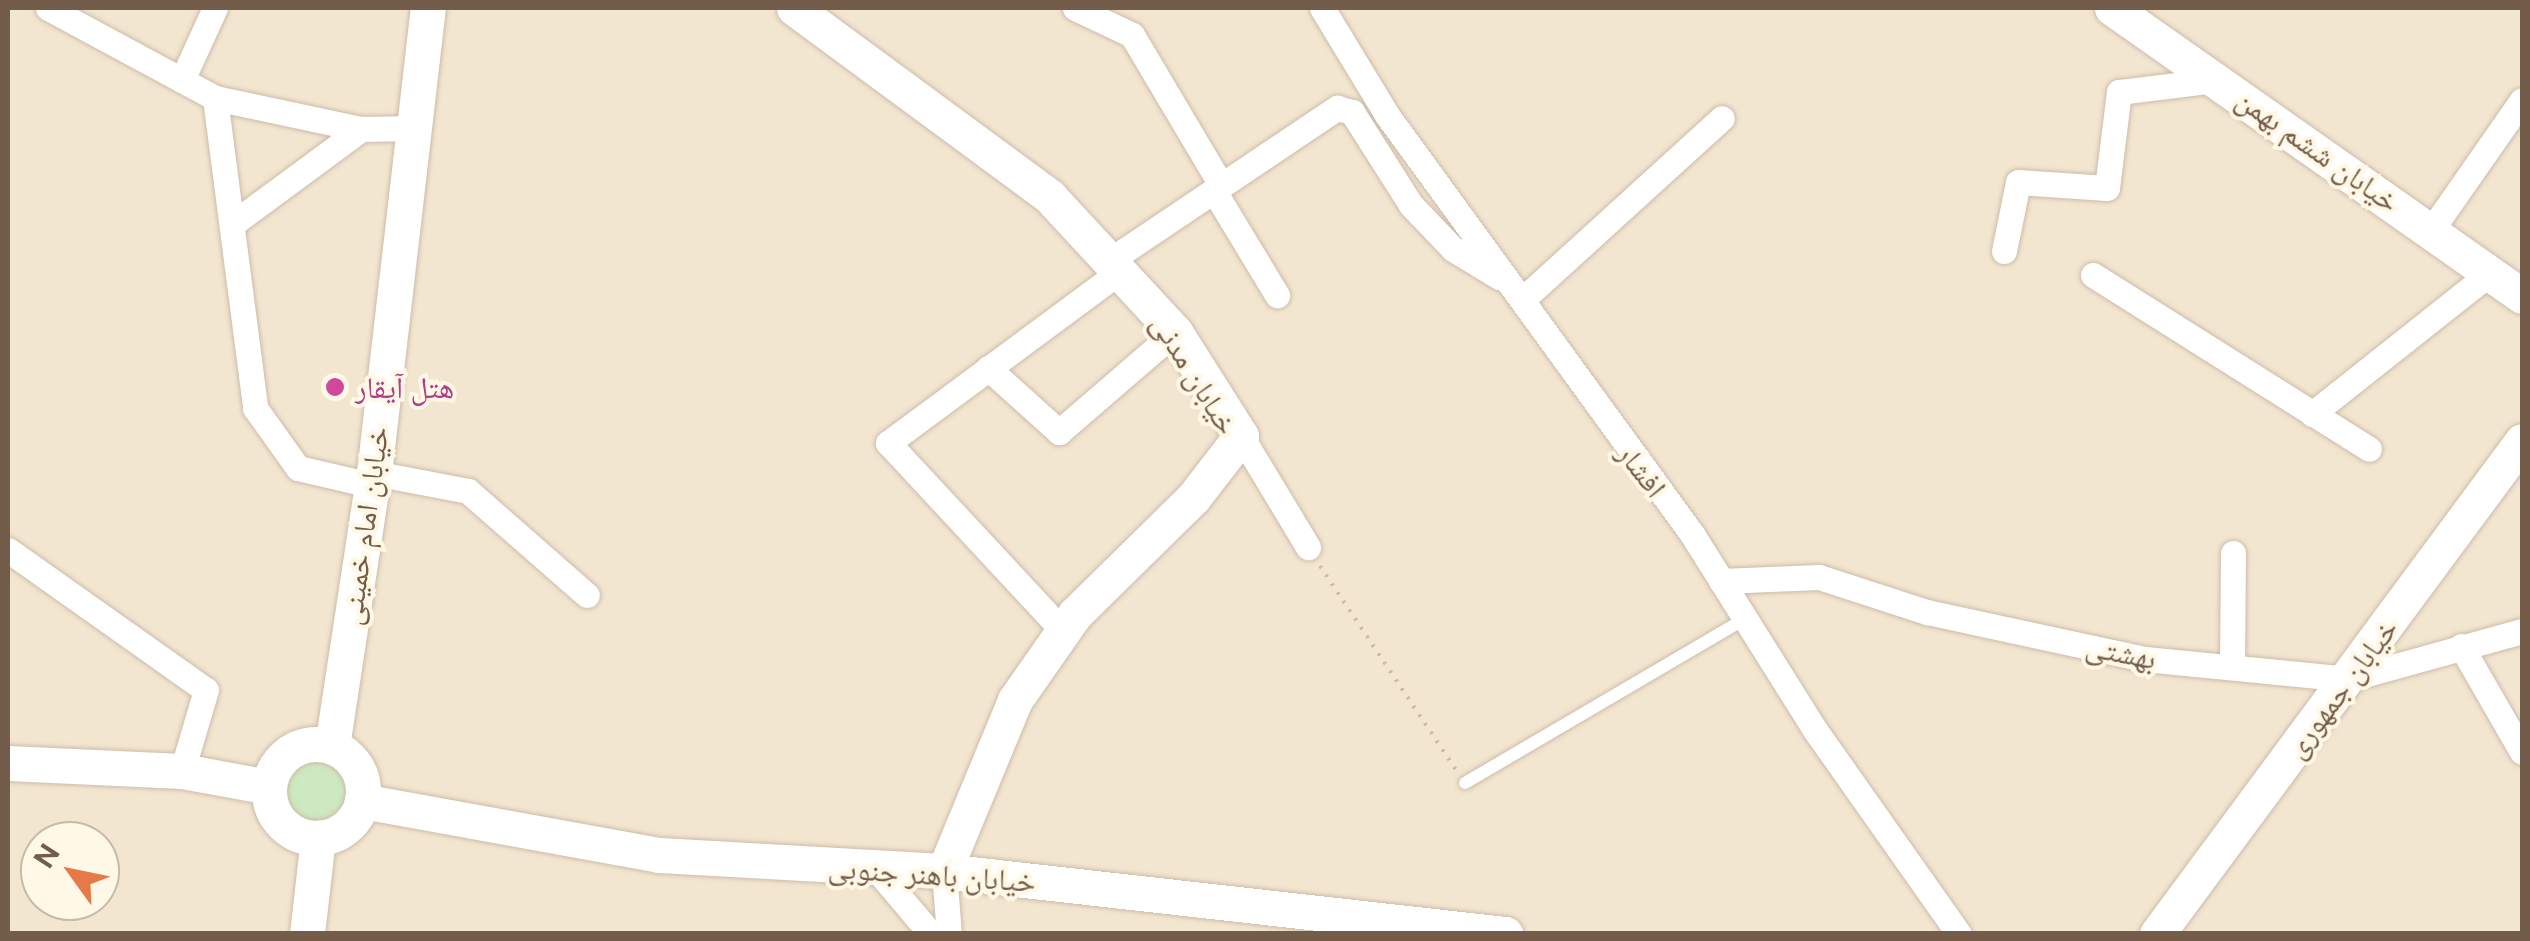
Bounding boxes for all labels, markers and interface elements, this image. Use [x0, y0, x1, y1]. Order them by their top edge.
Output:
street label: خیابان ششم بهمن [2230, 81, 2406, 219]
street label: خیابان مدنی [1144, 307, 1246, 441]
place label: هتل آیقار [355, 369, 454, 405]
marker: هتل آیقار [324, 376, 346, 398]
street label: خیابان امام خمینی [332, 424, 396, 628]
street label: افشار [1610, 436, 1674, 504]
street label: خیابان جمهوری [2277, 611, 2405, 765]
street label: بهشتی [2083, 628, 2159, 676]
north arrow [20, 821, 120, 921]
text: N [26, 837, 66, 874]
street label: خیابان باهنر جنوبی [827, 849, 1037, 899]

